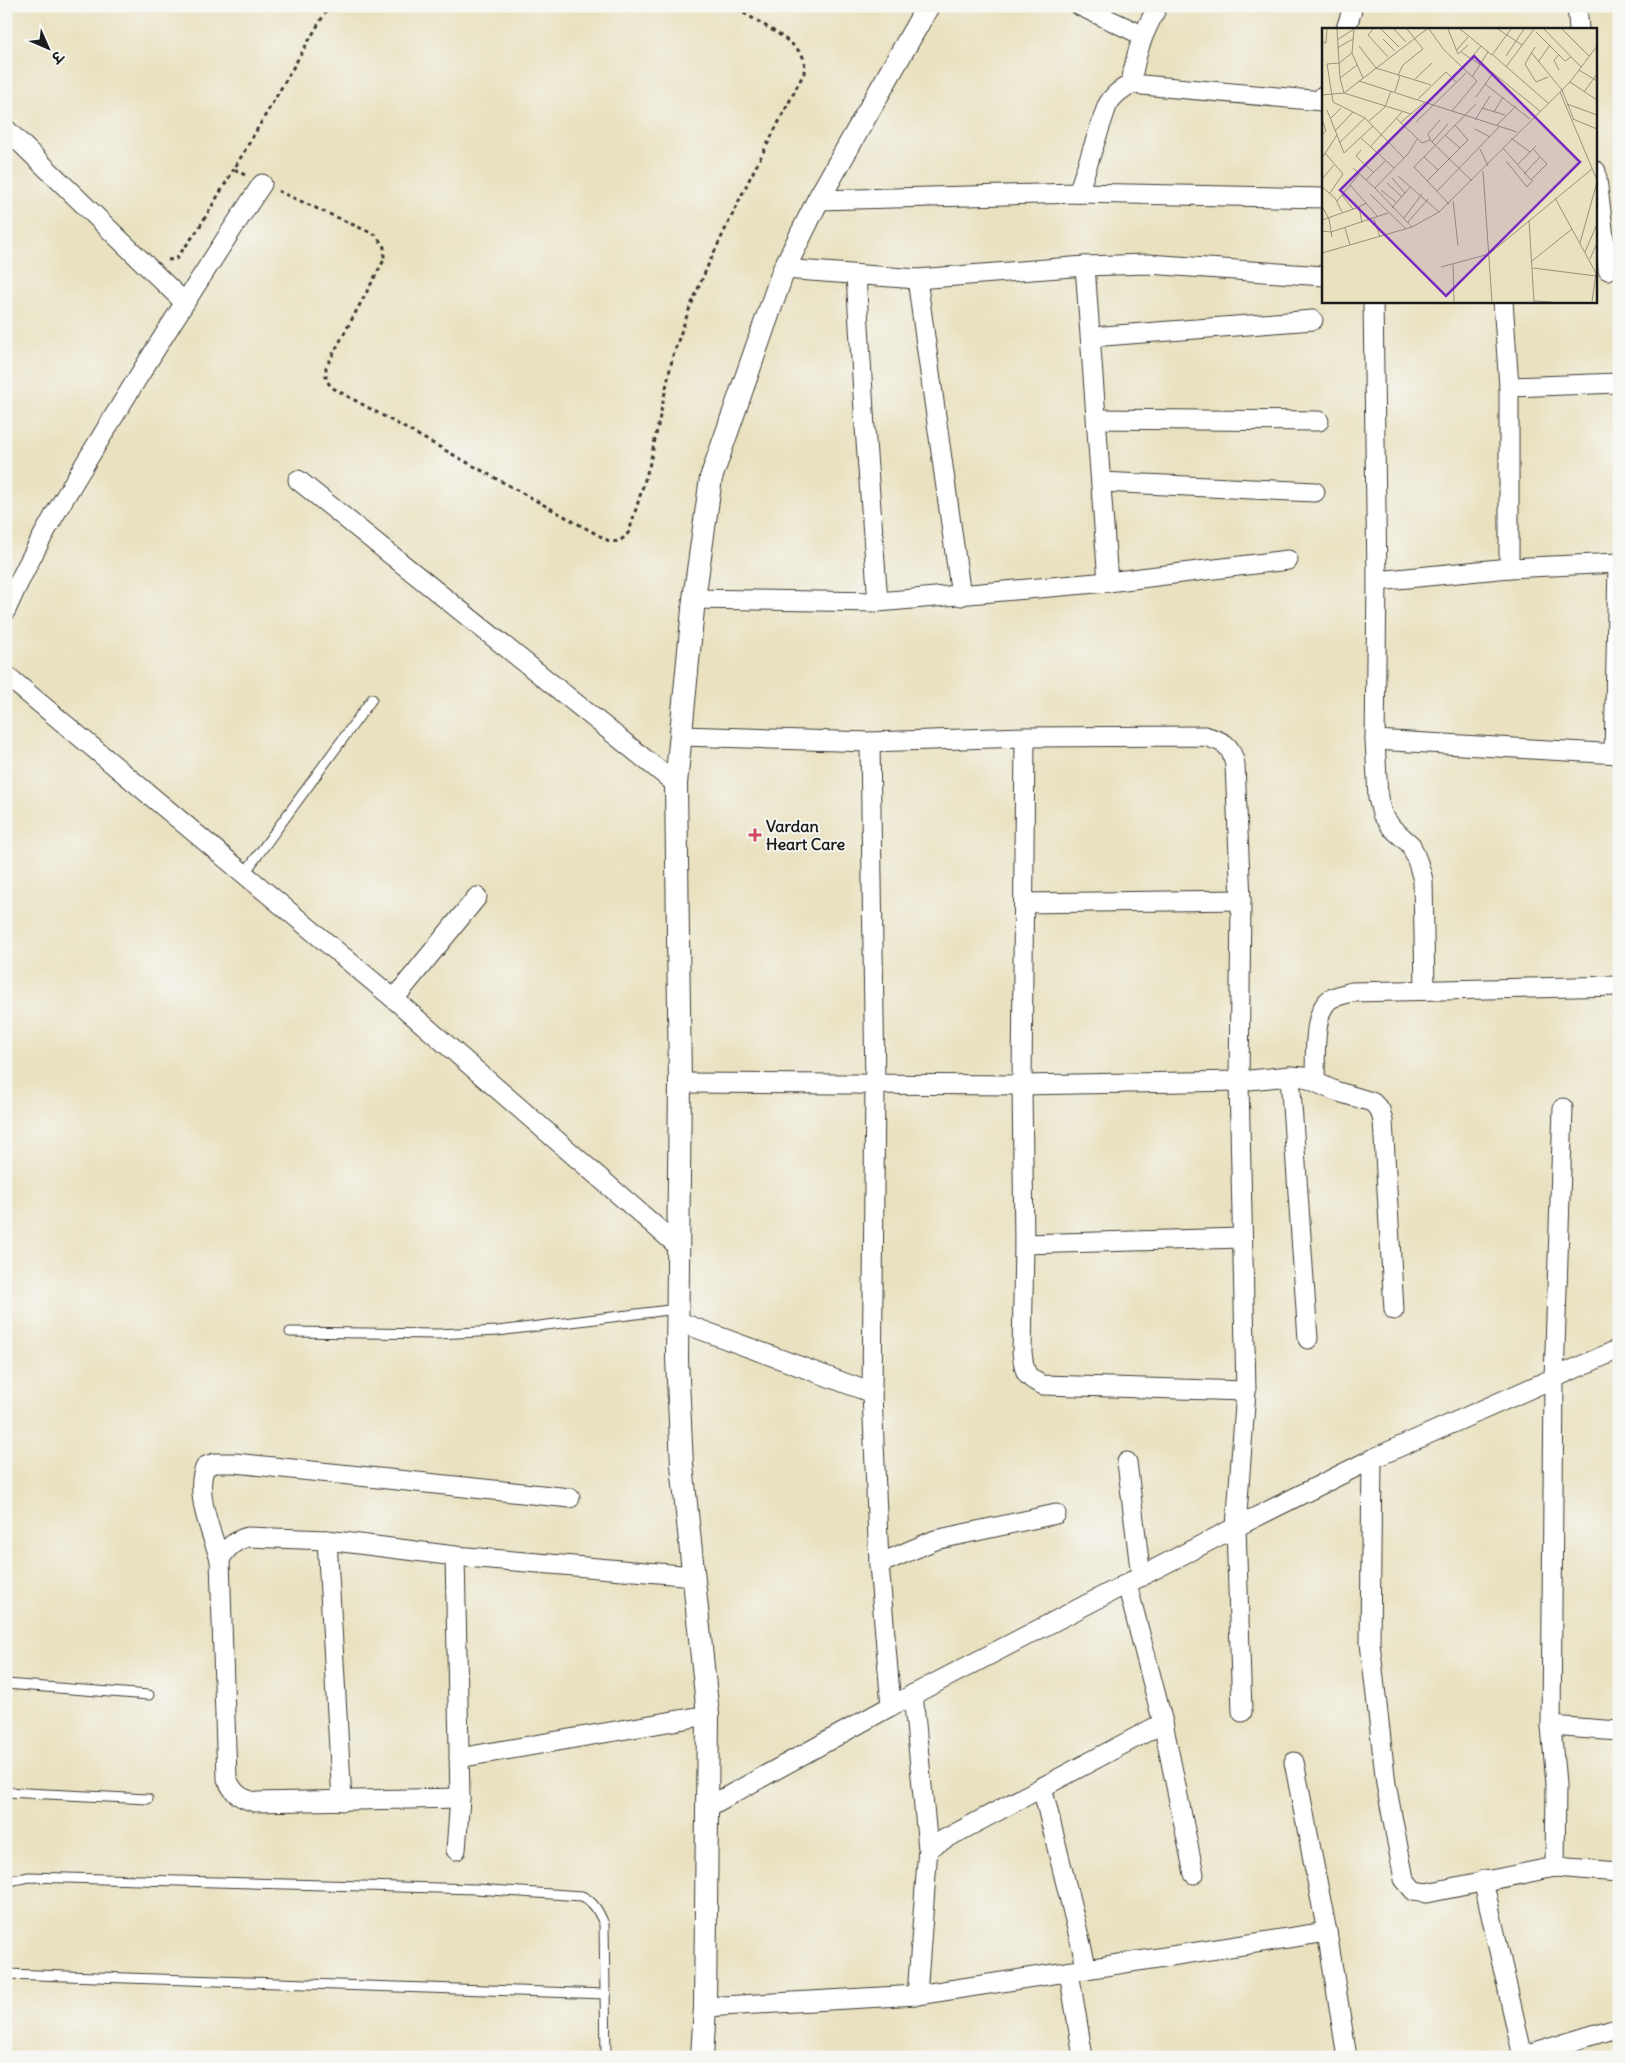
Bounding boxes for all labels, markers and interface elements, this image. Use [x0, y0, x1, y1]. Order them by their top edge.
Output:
north arrow [22, 22, 72, 72]
inset map [1322, 28, 1598, 302]
text: उ [46, 46, 68, 68]
place label: Vardan Heart Care [766, 816, 845, 854]
marker: Vardan Heart Care [748, 828, 762, 842]

